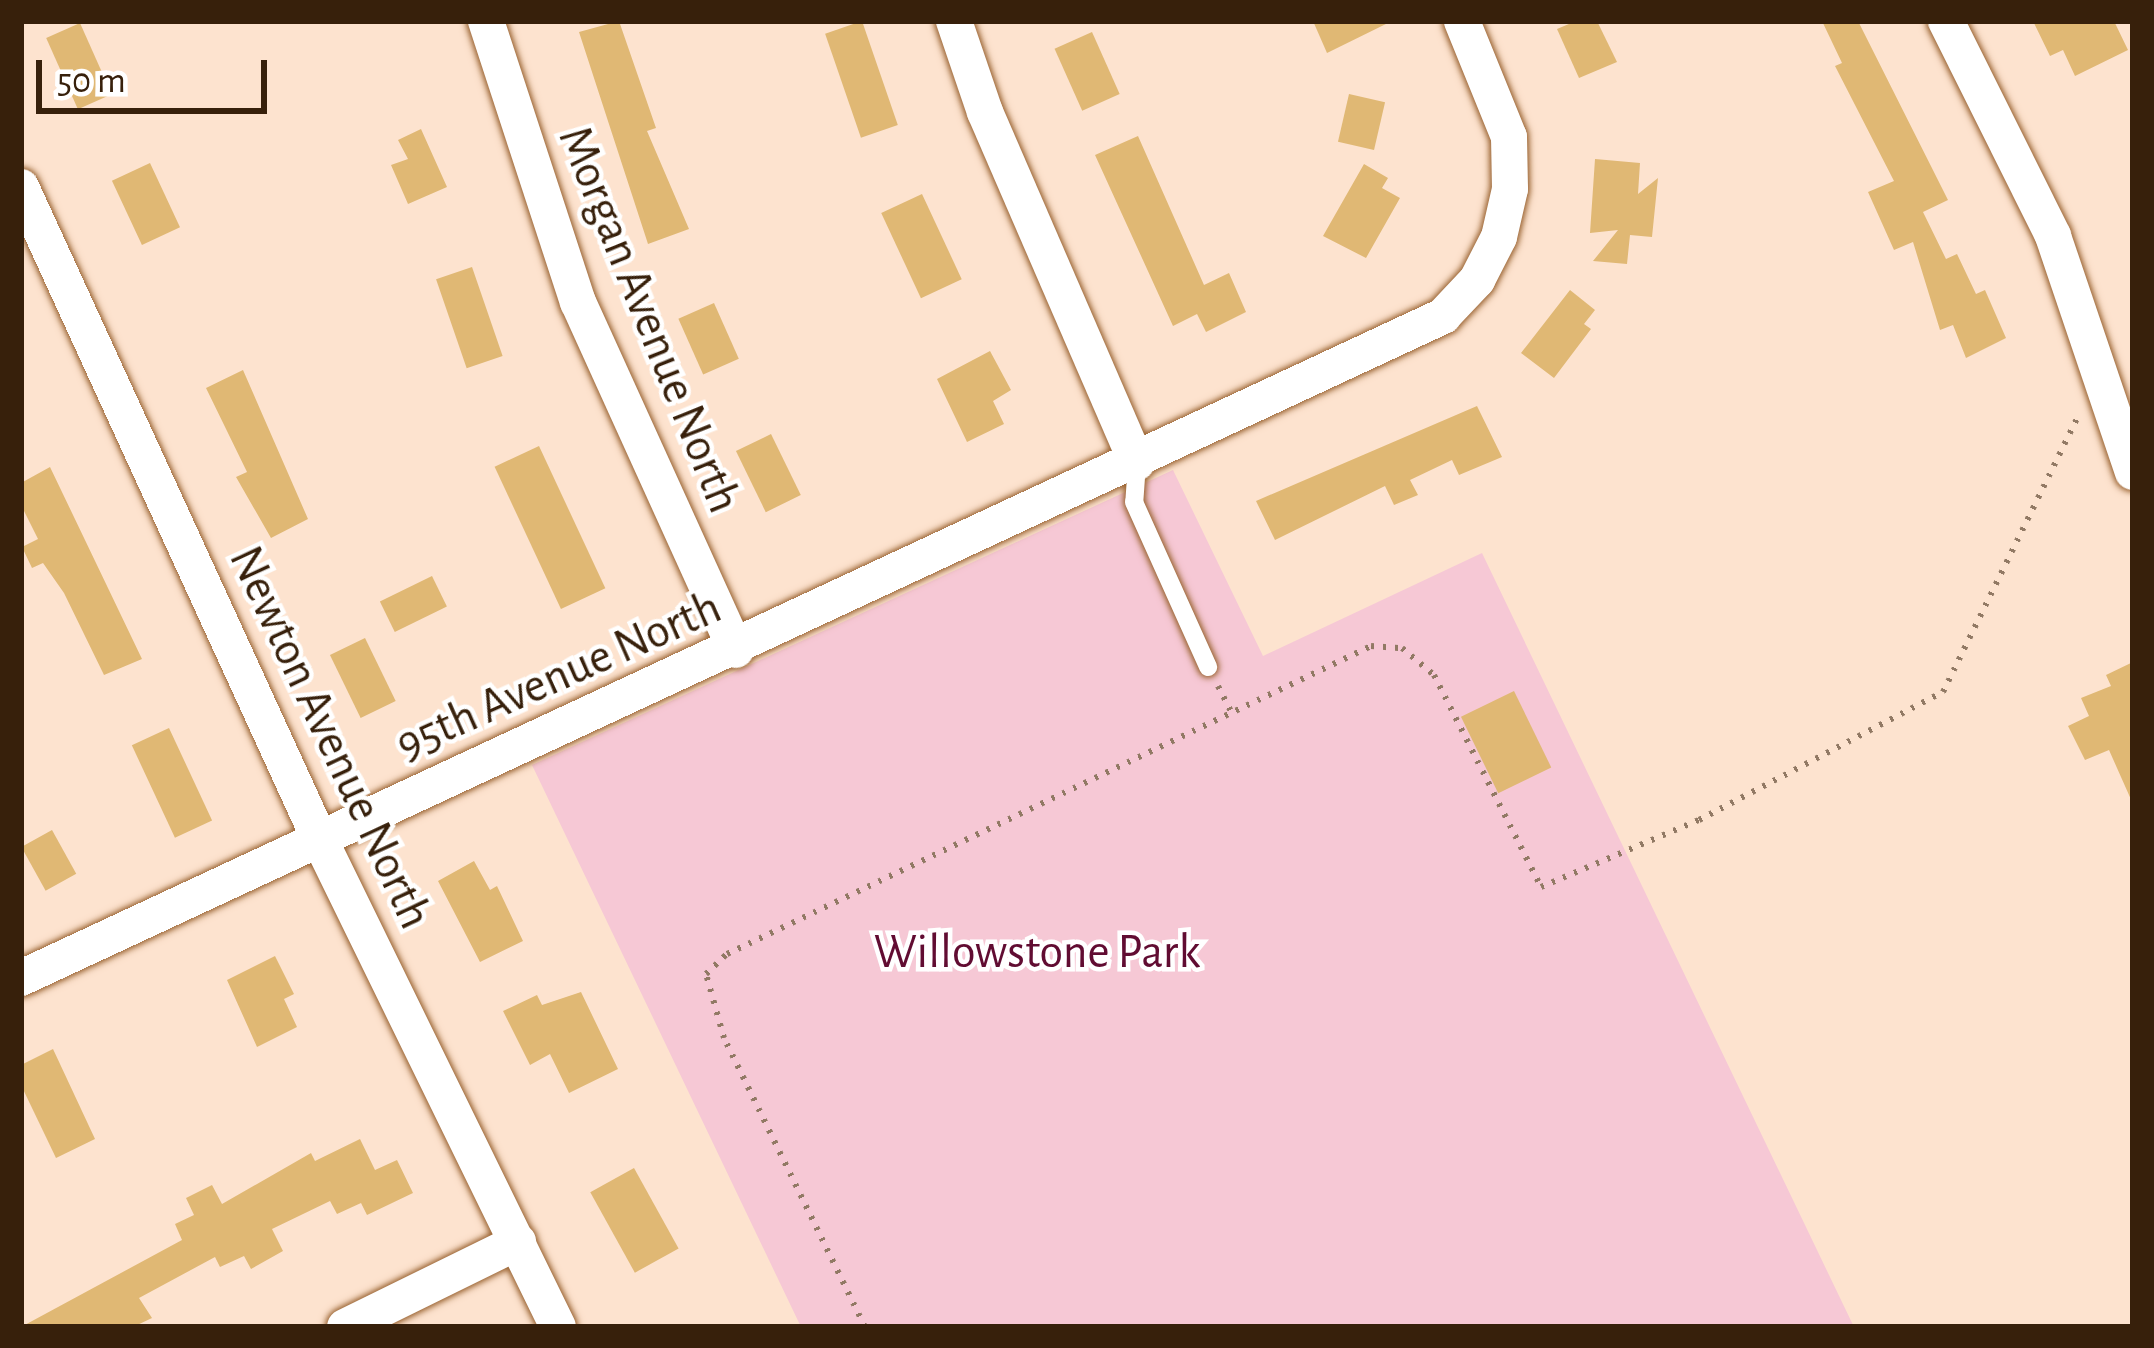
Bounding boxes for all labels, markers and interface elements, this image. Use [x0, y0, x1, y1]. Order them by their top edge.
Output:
scale bar [42, 36, 273, 110]
text: 50 m [57, 63, 126, 99]
street label: Morgan Avenue North [544, 119, 752, 521]
street label: Newton Avenue North [215, 538, 443, 938]
street label: 95th Avenue North [388, 580, 730, 774]
park label: Willowstone Park [874, 925, 1200, 983]

